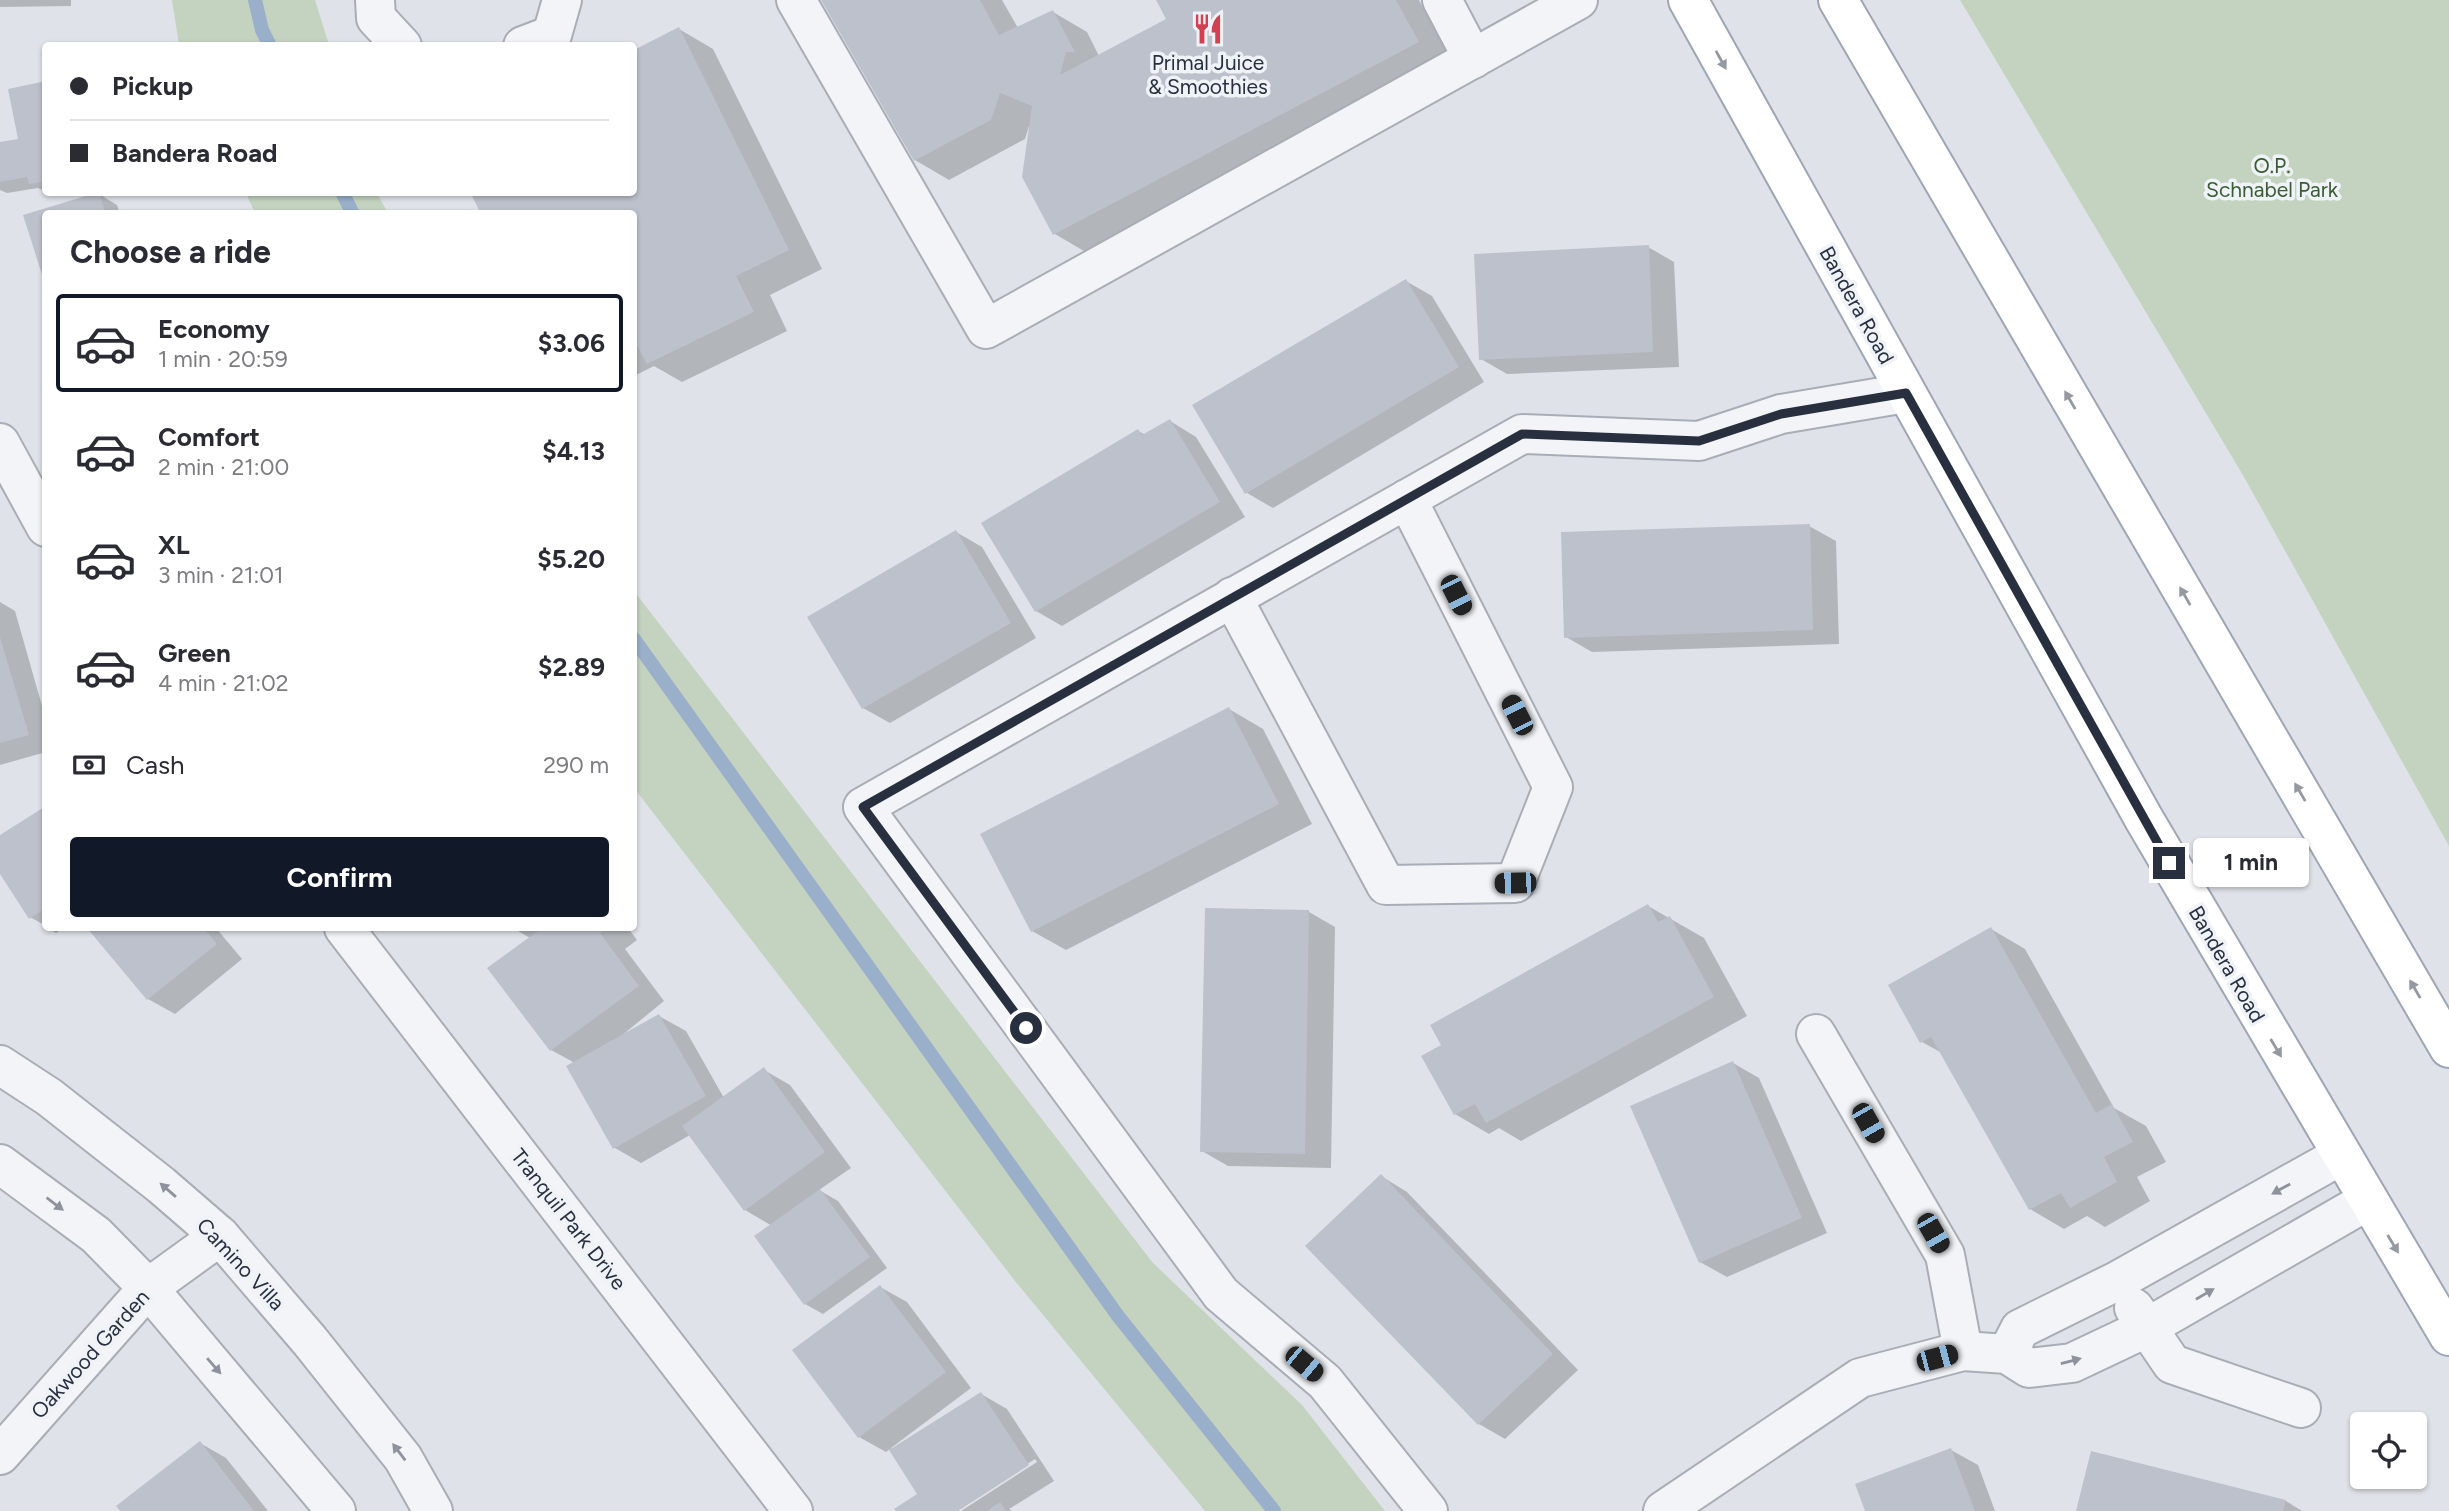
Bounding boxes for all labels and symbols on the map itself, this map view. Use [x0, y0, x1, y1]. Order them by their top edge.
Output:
restaurant icon: Primal Juice & Smoothies [1191, 12, 1225, 46]
place label: Primal Juice & Smoothies [1148, 50, 1268, 99]
one-way arrow [1715, 50, 1727, 69]
park label: O.P. Schnabel Park [2206, 153, 2339, 202]
street label: Bandera Road [1814, 242, 1900, 368]
one-way arrow [2064, 390, 2076, 409]
car [1438, 572, 1475, 618]
one-way arrow [2179, 586, 2191, 605]
car [1499, 692, 1536, 738]
one-way arrow [2293, 783, 2306, 802]
callout: 1 min [2194, 838, 2309, 888]
route end [2153, 847, 2185, 879]
car [1494, 872, 1537, 894]
street label: Bandera Road [2184, 901, 2270, 1027]
one-way arrow [2408, 979, 2421, 998]
route start [1010, 1012, 1042, 1044]
one-way arrow [2270, 1039, 2283, 1058]
car [1849, 1100, 1888, 1146]
street label: Tranquil Park Drive [506, 1143, 632, 1295]
one-way arrow [159, 1183, 176, 1198]
one-way arrow [2271, 1183, 2290, 1195]
one-way arrow [46, 1197, 64, 1211]
car [1914, 1210, 1953, 1256]
street label: Camino Villa [192, 1213, 290, 1315]
one-way arrow [2386, 1234, 2399, 1253]
street label: Oakwood Garden [26, 1285, 154, 1423]
one-way arrow [2195, 1288, 2215, 1300]
car [1282, 1342, 1327, 1386]
car [1914, 1342, 1961, 1374]
one-way arrow [2060, 1355, 2082, 1366]
one-way arrow [206, 1357, 222, 1375]
one-way arrow [391, 1444, 406, 1462]

